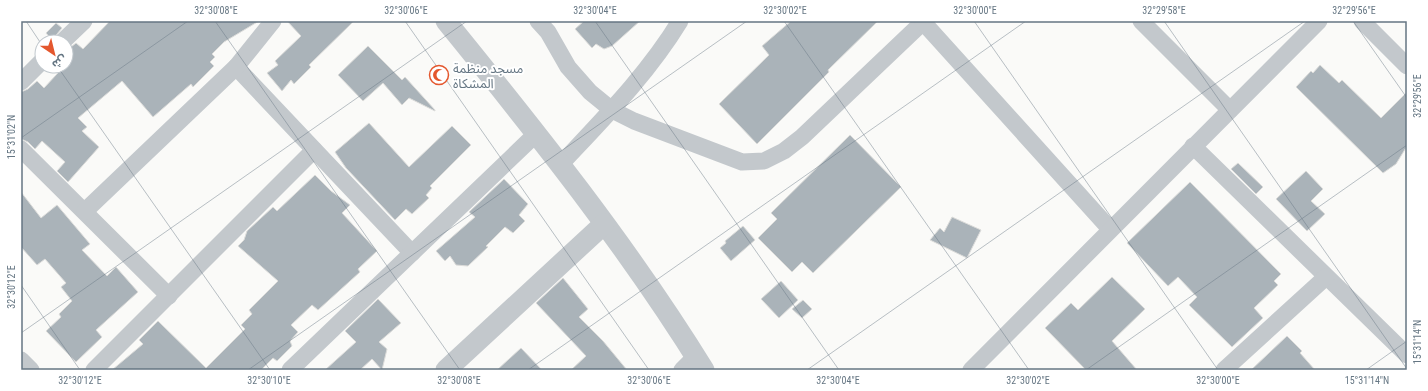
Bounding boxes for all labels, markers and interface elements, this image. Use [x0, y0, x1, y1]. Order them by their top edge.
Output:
text: 32°30'08"E [194, 5, 238, 16]
text: 32°30'06"E [384, 5, 428, 16]
text: 32°30'04"E [573, 5, 617, 16]
text: 32°30'02"E [763, 5, 807, 16]
text: 32°30'00"E [953, 5, 997, 16]
text: 32°29'58"E [1142, 5, 1186, 16]
text: 32°29'56"E [1332, 5, 1376, 16]
north arrow [34, 34, 74, 74]
text: ش [50, 52, 69, 71]
place label: مسجد منظمة المشكاة [453, 61, 524, 91]
mosque icon: مسجد منظمة المشكاة [428, 64, 450, 86]
text: 32°29'56"E [1412, 74, 1423, 118]
text: 15°31'02"N [6, 115, 17, 159]
text: 32°30'12"E [6, 265, 17, 309]
text: 15°31'14"N [1412, 320, 1423, 364]
text: 32°30'12"E [58, 375, 102, 386]
text: 32°30'10"E [247, 375, 291, 386]
text: 32°30'08"E [437, 375, 481, 386]
text: 32°30'06"E [627, 375, 671, 386]
text: 32°30'04"E [816, 375, 860, 386]
text: 32°30'02"E [1006, 375, 1050, 386]
text: 32°30'00"E [1196, 375, 1240, 386]
text: 15°31'14"N [1345, 375, 1389, 386]

